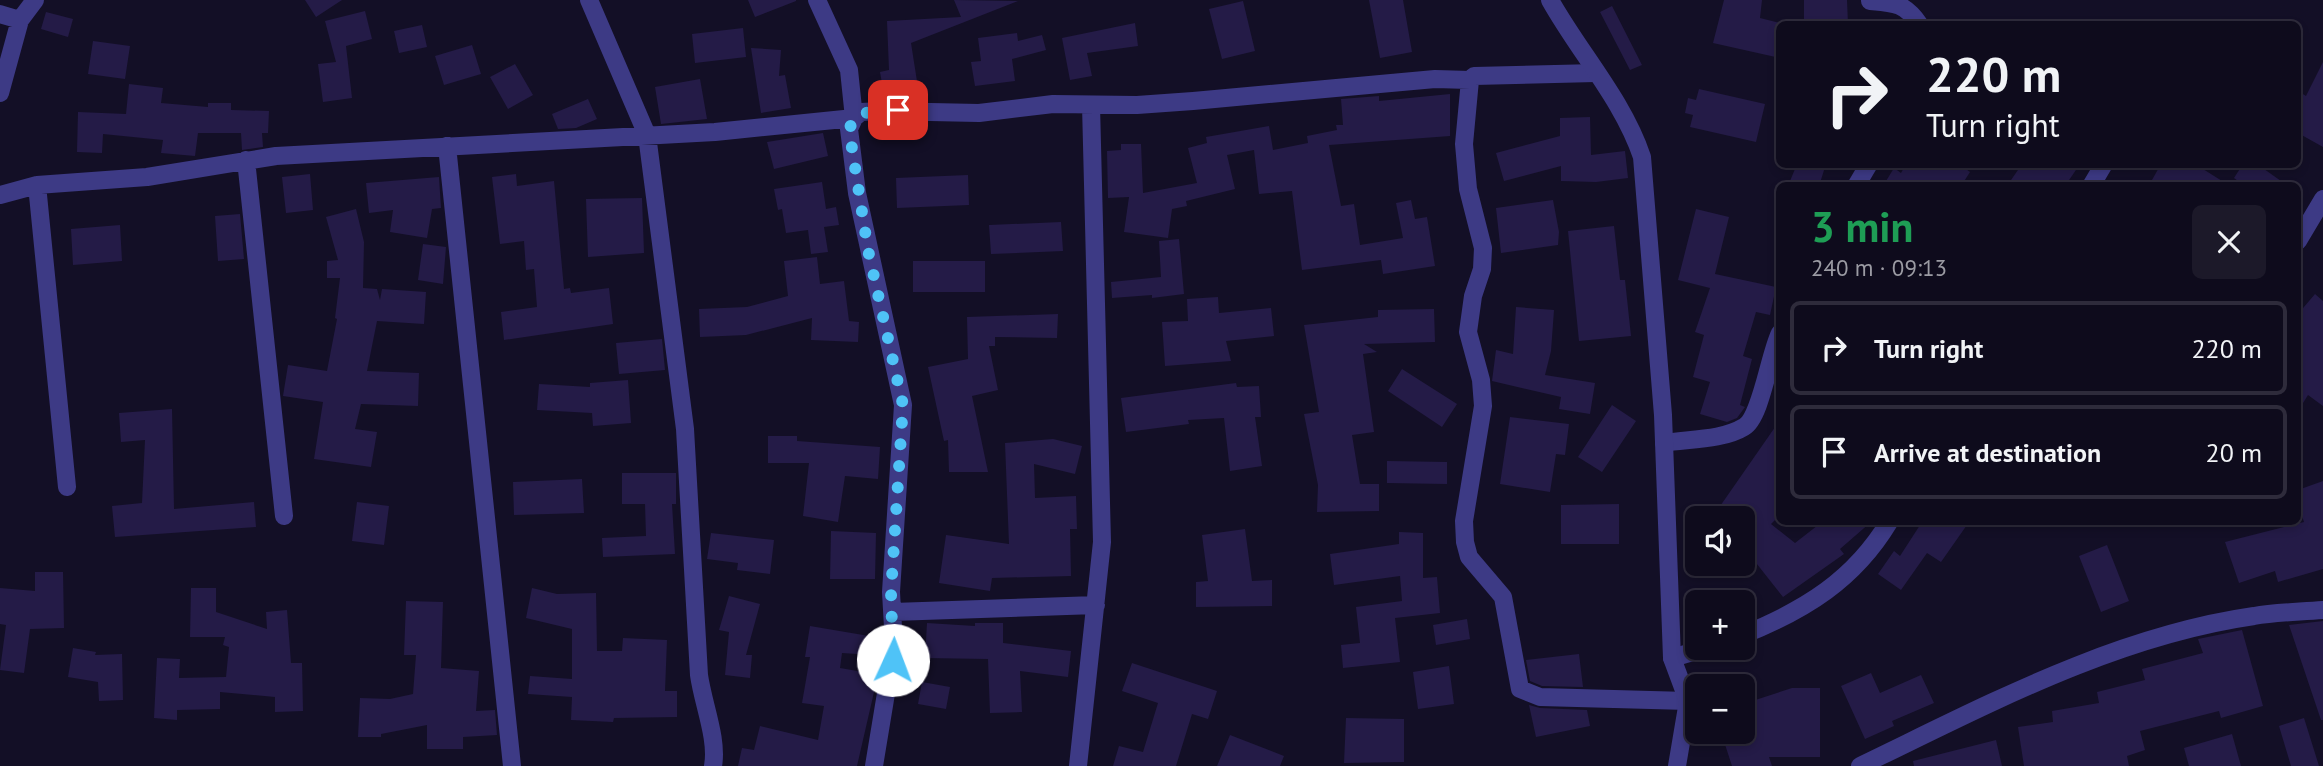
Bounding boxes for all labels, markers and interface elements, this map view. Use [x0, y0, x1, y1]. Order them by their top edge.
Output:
text: 220 m [1926, 42, 2061, 106]
icon: right [1811, 49, 1902, 140]
pin [868, 80, 928, 140]
icon: arrive [879, 91, 917, 129]
text: Turn right [1926, 104, 2060, 146]
text: 3 min [1811, 199, 1913, 254]
button: close [2192, 205, 2266, 279]
text: 240 m · 09:13 [1811, 253, 1947, 282]
icon: right [1815, 329, 1853, 367]
text: Turn right [1874, 332, 1983, 365]
text: 220 m [2191, 332, 2262, 365]
icon: arrive [1815, 433, 1853, 471]
text: Arrive at destination [1874, 436, 2101, 469]
text: 20 m [2206, 436, 2262, 469]
map controls [1685, 506, 1755, 744]
button: sound [1685, 506, 1755, 576]
button: + [1685, 590, 1755, 660]
position arrow [856, 623, 930, 697]
button: − [1685, 674, 1755, 744]

